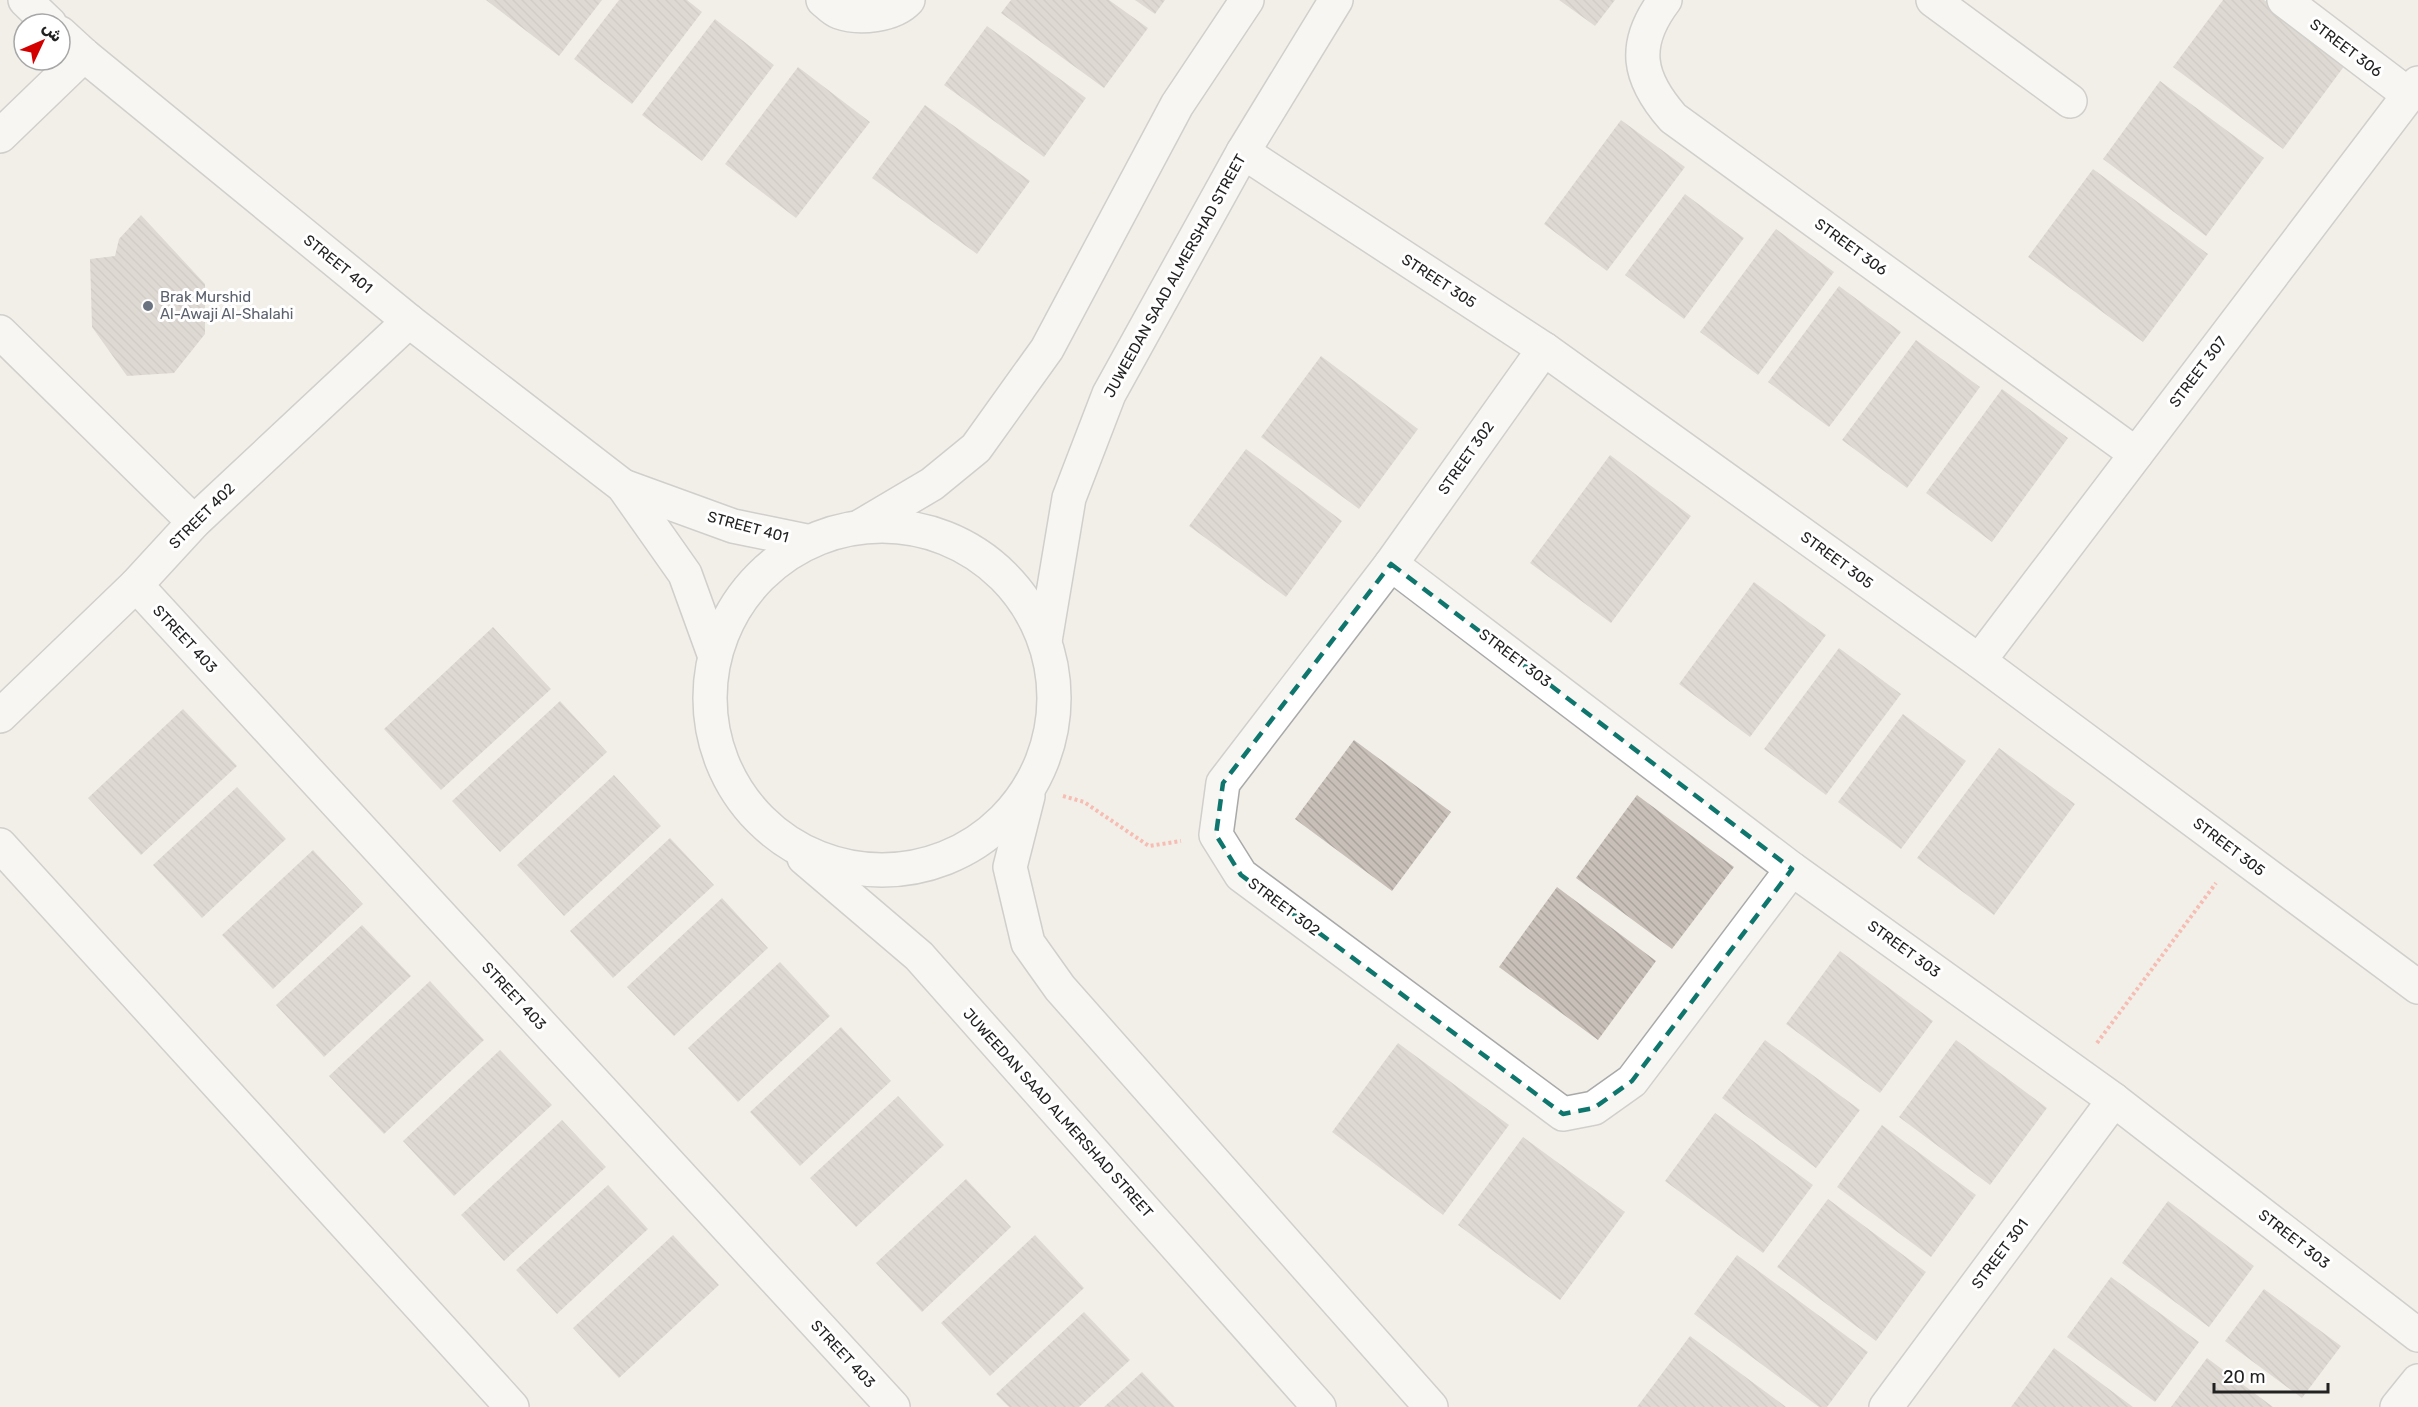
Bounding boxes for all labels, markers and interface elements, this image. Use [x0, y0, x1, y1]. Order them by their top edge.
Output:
north arrow [12, 12, 72, 72]
street label: STREET 306 [2306, 15, 2386, 81]
text: ش [39, 18, 66, 46]
street label: JUWEEDAN SAAD ALMERSHAD STREET [1100, 151, 1250, 401]
street label: STREET 306 [1811, 215, 1891, 279]
street label: STREET 401 [300, 231, 376, 297]
street label: STREET 305 [1398, 250, 1480, 312]
place label: Brak Murshid Al-Awaji Al-Shalahi [160, 288, 293, 323]
marker: Brak Murshid Al-Awaji Al-Shalahi [141, 299, 155, 313]
street label: STREET 307 [2165, 333, 2231, 411]
street label: STREET 302 [1434, 418, 1498, 498]
street label: STREET 402 [165, 479, 239, 553]
street label: STREET 401 [706, 508, 790, 546]
street label: STREET 305 [1797, 528, 1877, 592]
street label: STREET 403 [149, 602, 221, 676]
street label: STREET 303 [1475, 625, 1555, 691]
street label: STREET 305 [2190, 814, 2269, 880]
street label: STREET 302 [1245, 874, 1324, 940]
street label: STREET 303 [1864, 917, 1944, 981]
street label: STREET 403 [478, 959, 550, 1033]
street label: JUWEEDAN SAAD ALMERSHAD STREET [959, 1005, 1157, 1222]
street label: STREET 303 [2255, 1206, 2333, 1272]
street label: STREET 301 [1968, 1215, 2032, 1293]
street label: STREET 403 [807, 1317, 879, 1391]
scale bar [2214, 1356, 2328, 1394]
text: 20 m [2223, 1366, 2265, 1388]

